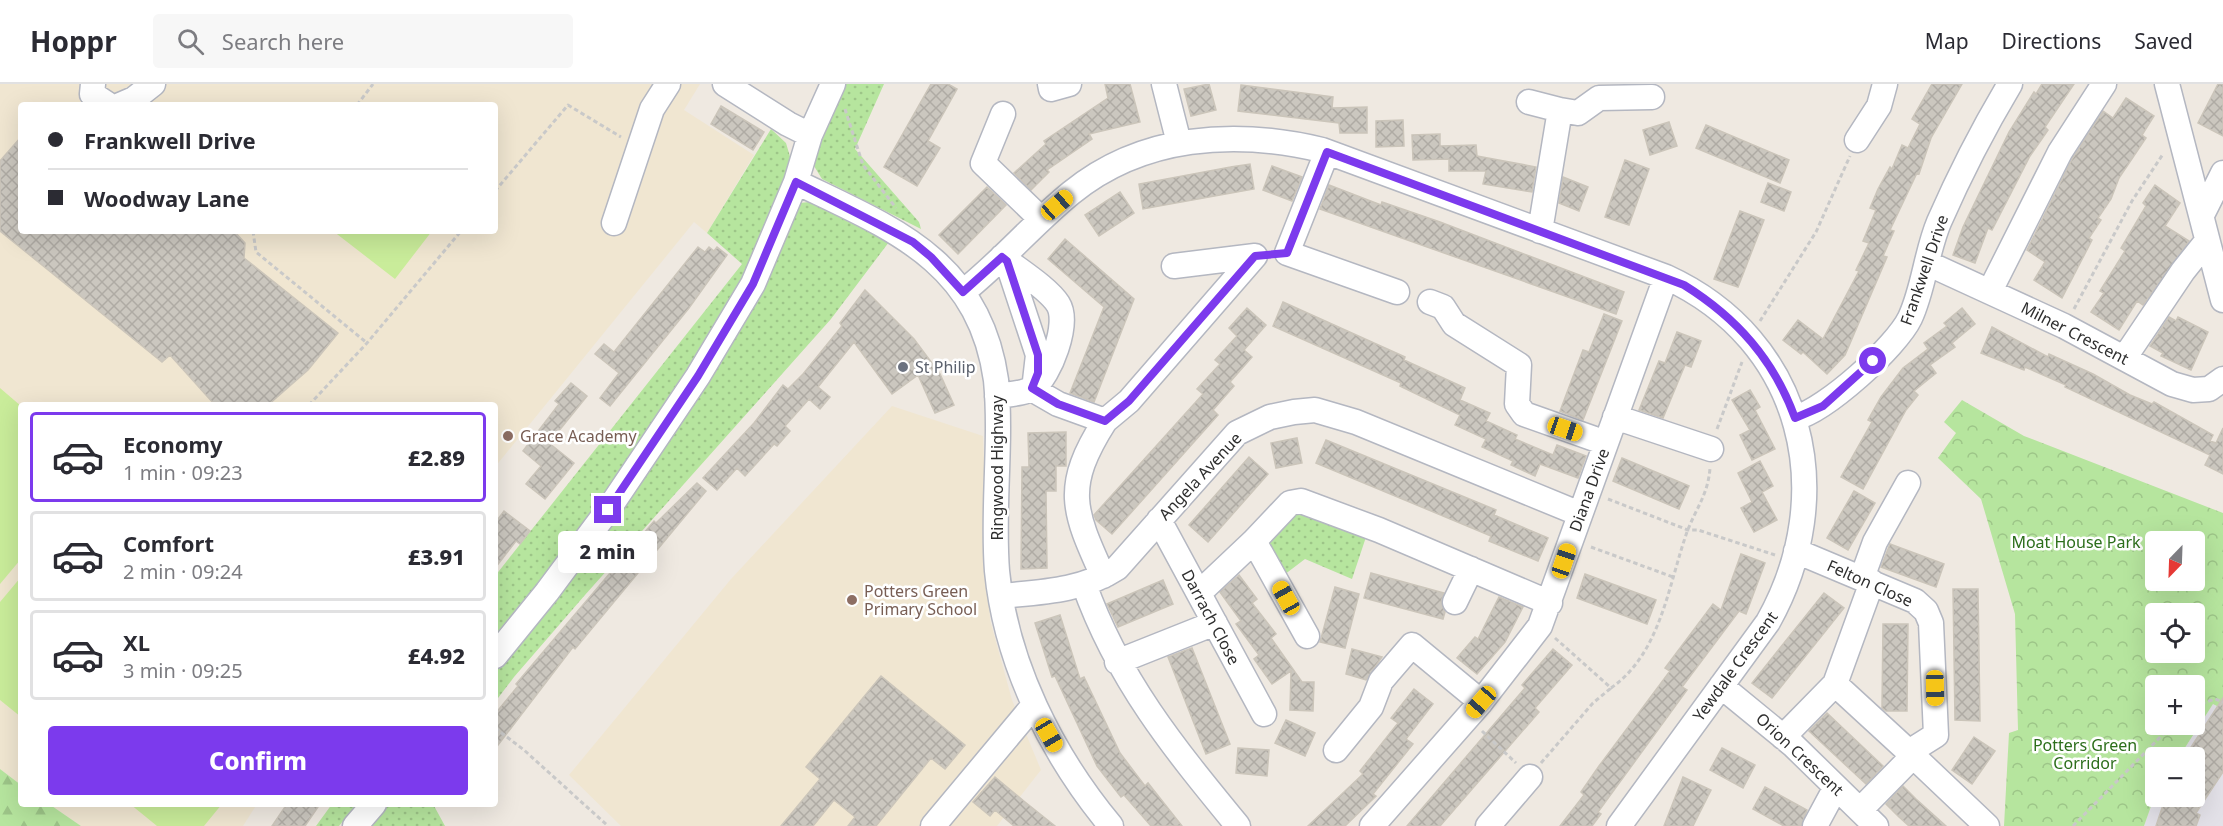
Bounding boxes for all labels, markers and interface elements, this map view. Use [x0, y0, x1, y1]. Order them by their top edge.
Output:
search box [153, 14, 573, 68]
text: Hoppr [30, 22, 117, 60]
icon: search [174, 25, 207, 58]
text: Search here [222, 26, 344, 56]
text: Map [1925, 27, 1969, 55]
text: Directions [2002, 27, 2101, 55]
text: Saved [2134, 27, 2193, 55]
text: Frankwell Drive [84, 125, 256, 155]
text: Woodway Lane [84, 183, 249, 213]
car [1038, 186, 1076, 224]
street label: Frankwell Drive [1895, 212, 1953, 328]
street label: Milner Crescent [2017, 296, 2133, 370]
route start [1859, 347, 1886, 374]
place label: St Philip [915, 356, 976, 378]
marker: St Philip [896, 360, 910, 374]
street label: Ringwood Highway [986, 395, 1008, 541]
car [1545, 415, 1585, 443]
place label: Grace Academy [520, 425, 637, 447]
street label: Angela Avenue [1154, 427, 1246, 525]
text: Economy [123, 429, 222, 459]
marker: Grace Academy [501, 429, 515, 443]
icon: car [51, 430, 105, 484]
text: £2.89 [408, 442, 465, 472]
street label: Diana Drive [1564, 445, 1614, 535]
text: 1 min · 09:23 [123, 459, 243, 486]
route end [594, 496, 621, 523]
text: Comfort [123, 528, 214, 558]
icon: car [51, 529, 105, 583]
callout: 2 min [558, 531, 658, 573]
park label: Moat House Park [2011, 531, 2141, 553]
north arrow [2145, 531, 2205, 591]
map controls [2145, 531, 2205, 807]
text: 2 min [580, 538, 635, 565]
text: £3.91 [408, 541, 465, 571]
car [1550, 541, 1578, 581]
street label: Felton Close [1824, 554, 1916, 612]
text: 2 min · 09:24 [123, 558, 243, 585]
street label: Darrach Close [1177, 566, 1245, 668]
car [1269, 578, 1303, 618]
place label: Potters Green Primary School [864, 580, 977, 620]
marker: Potters Green Primary School [845, 593, 859, 607]
button: locate [2145, 603, 2205, 663]
street label: Yewdale Crescent [1688, 606, 1783, 726]
text: XL [123, 627, 150, 657]
icon: car [51, 628, 105, 682]
text: £4.92 [408, 640, 465, 670]
text: 3 min · 09:25 [123, 657, 243, 684]
car [1926, 670, 1944, 706]
button: + [2145, 675, 2205, 735]
car [1462, 683, 1500, 721]
street label: Orion Crescent [1751, 708, 1849, 801]
car [1032, 715, 1066, 755]
button: Confirm [48, 726, 468, 795]
park label: Potters Green Corridor [2033, 734, 2137, 774]
button: − [2145, 747, 2205, 807]

